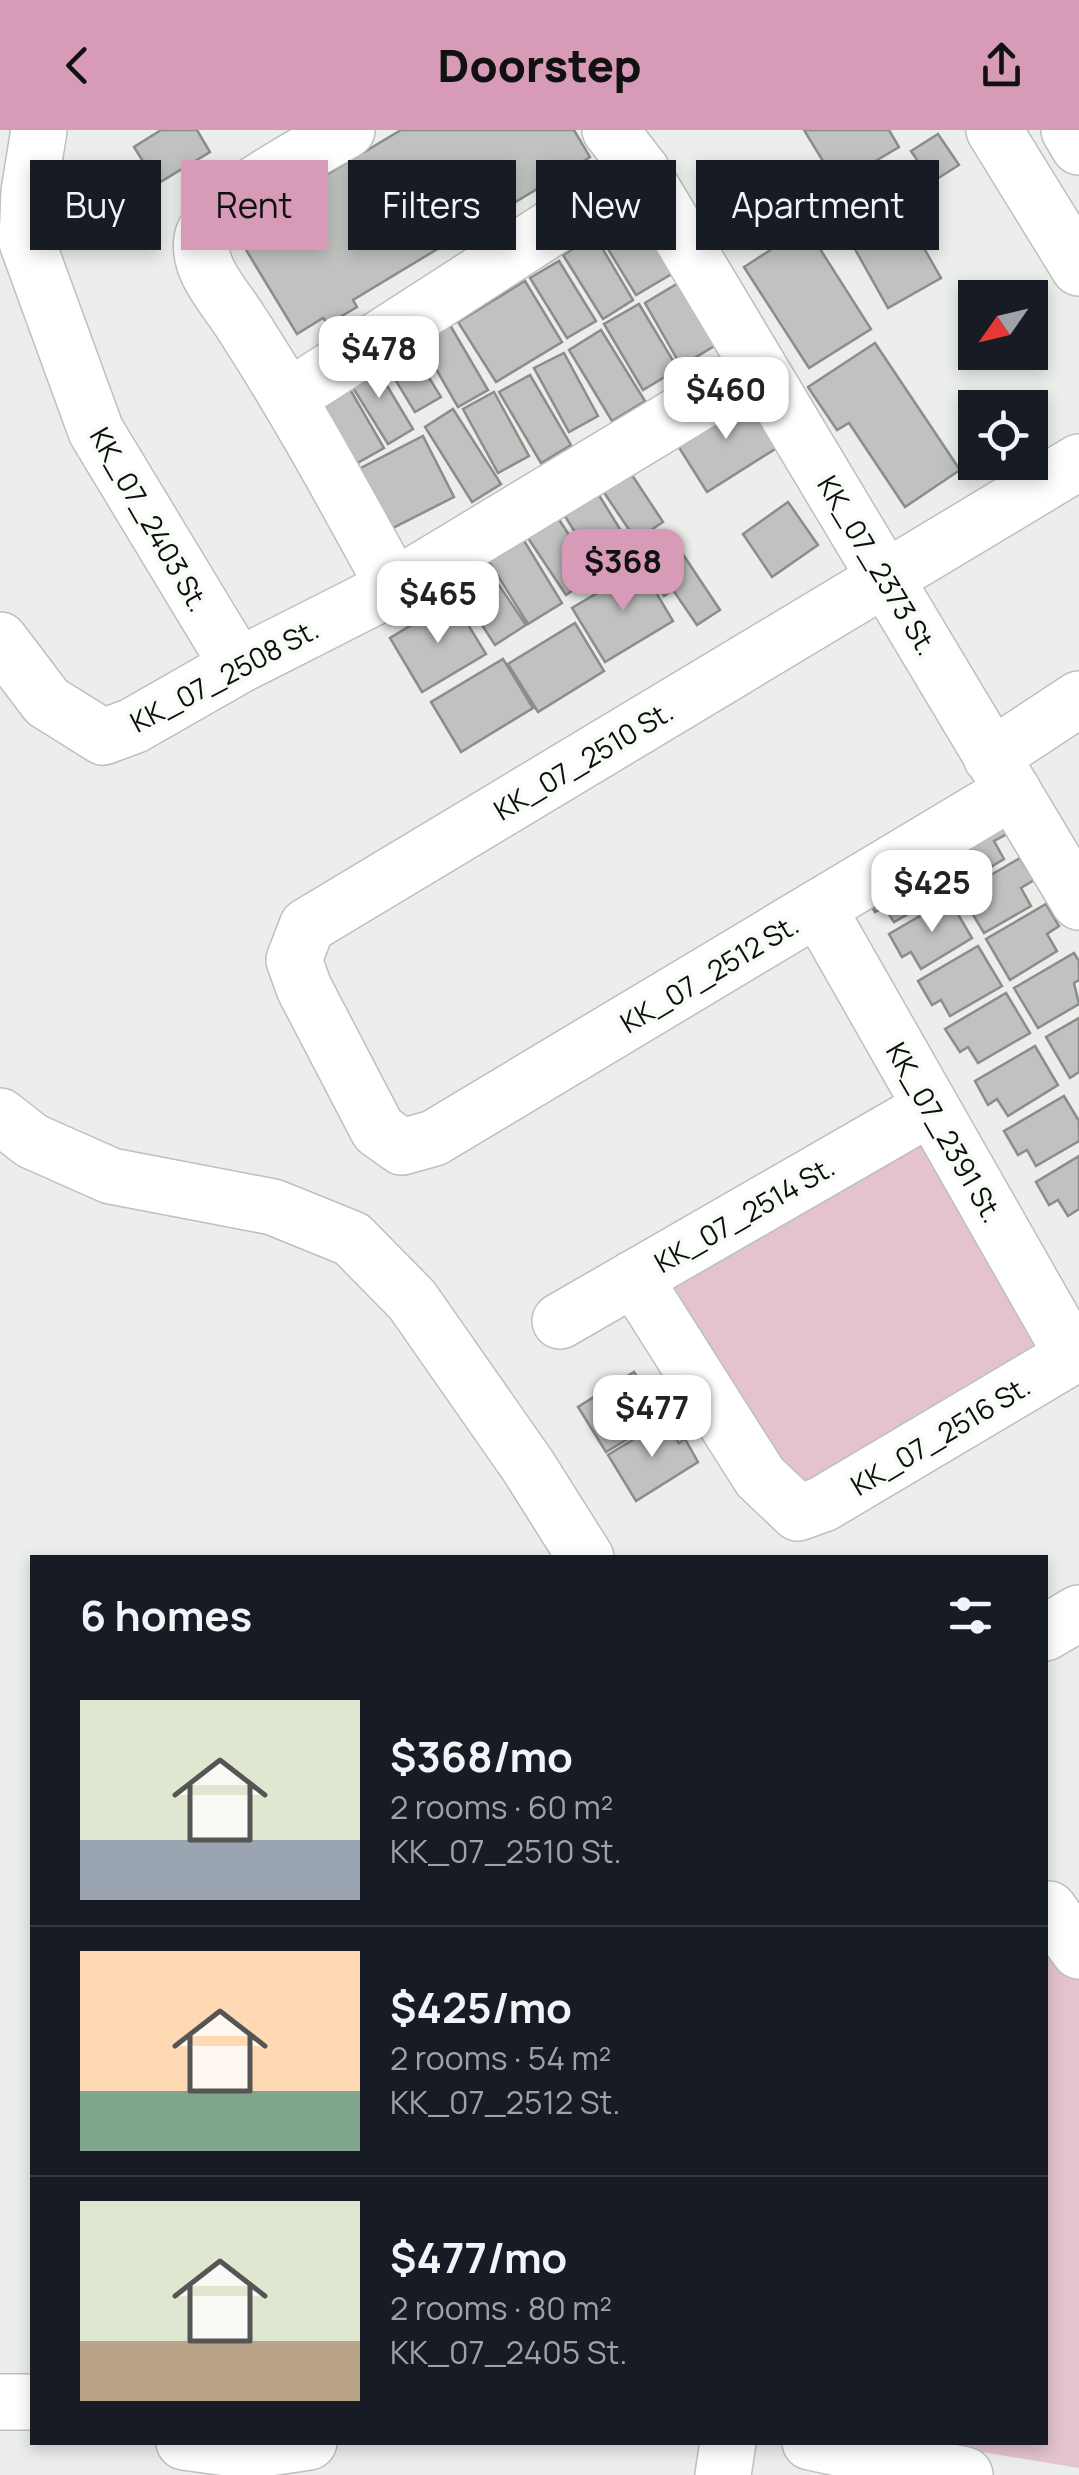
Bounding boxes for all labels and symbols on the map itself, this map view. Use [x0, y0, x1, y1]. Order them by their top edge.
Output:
north arrow [958, 280, 1048, 370]
pin: $478 [320, 316, 438, 401]
pin: $460 [667, 357, 785, 442]
street label: KK_07_2403 St. [82, 420, 218, 618]
street label: KK_07_2373 St. [809, 468, 947, 662]
pin: $368 [564, 529, 682, 614]
pin: $465 [379, 561, 497, 646]
street label: KK_07_2508 St. [123, 609, 325, 741]
street label: KK_07_2510 St. [486, 692, 680, 828]
pin: $425 [873, 850, 991, 935]
street label: KK_07_2512 St. [613, 905, 805, 1041]
street label: KK_07_2391 St. [878, 1035, 1012, 1229]
street label: KK_07_2514 St. [647, 1147, 841, 1281]
street label: KK_07_2516 St. [843, 1366, 1037, 1504]
pin: $477 [593, 1375, 711, 1460]

